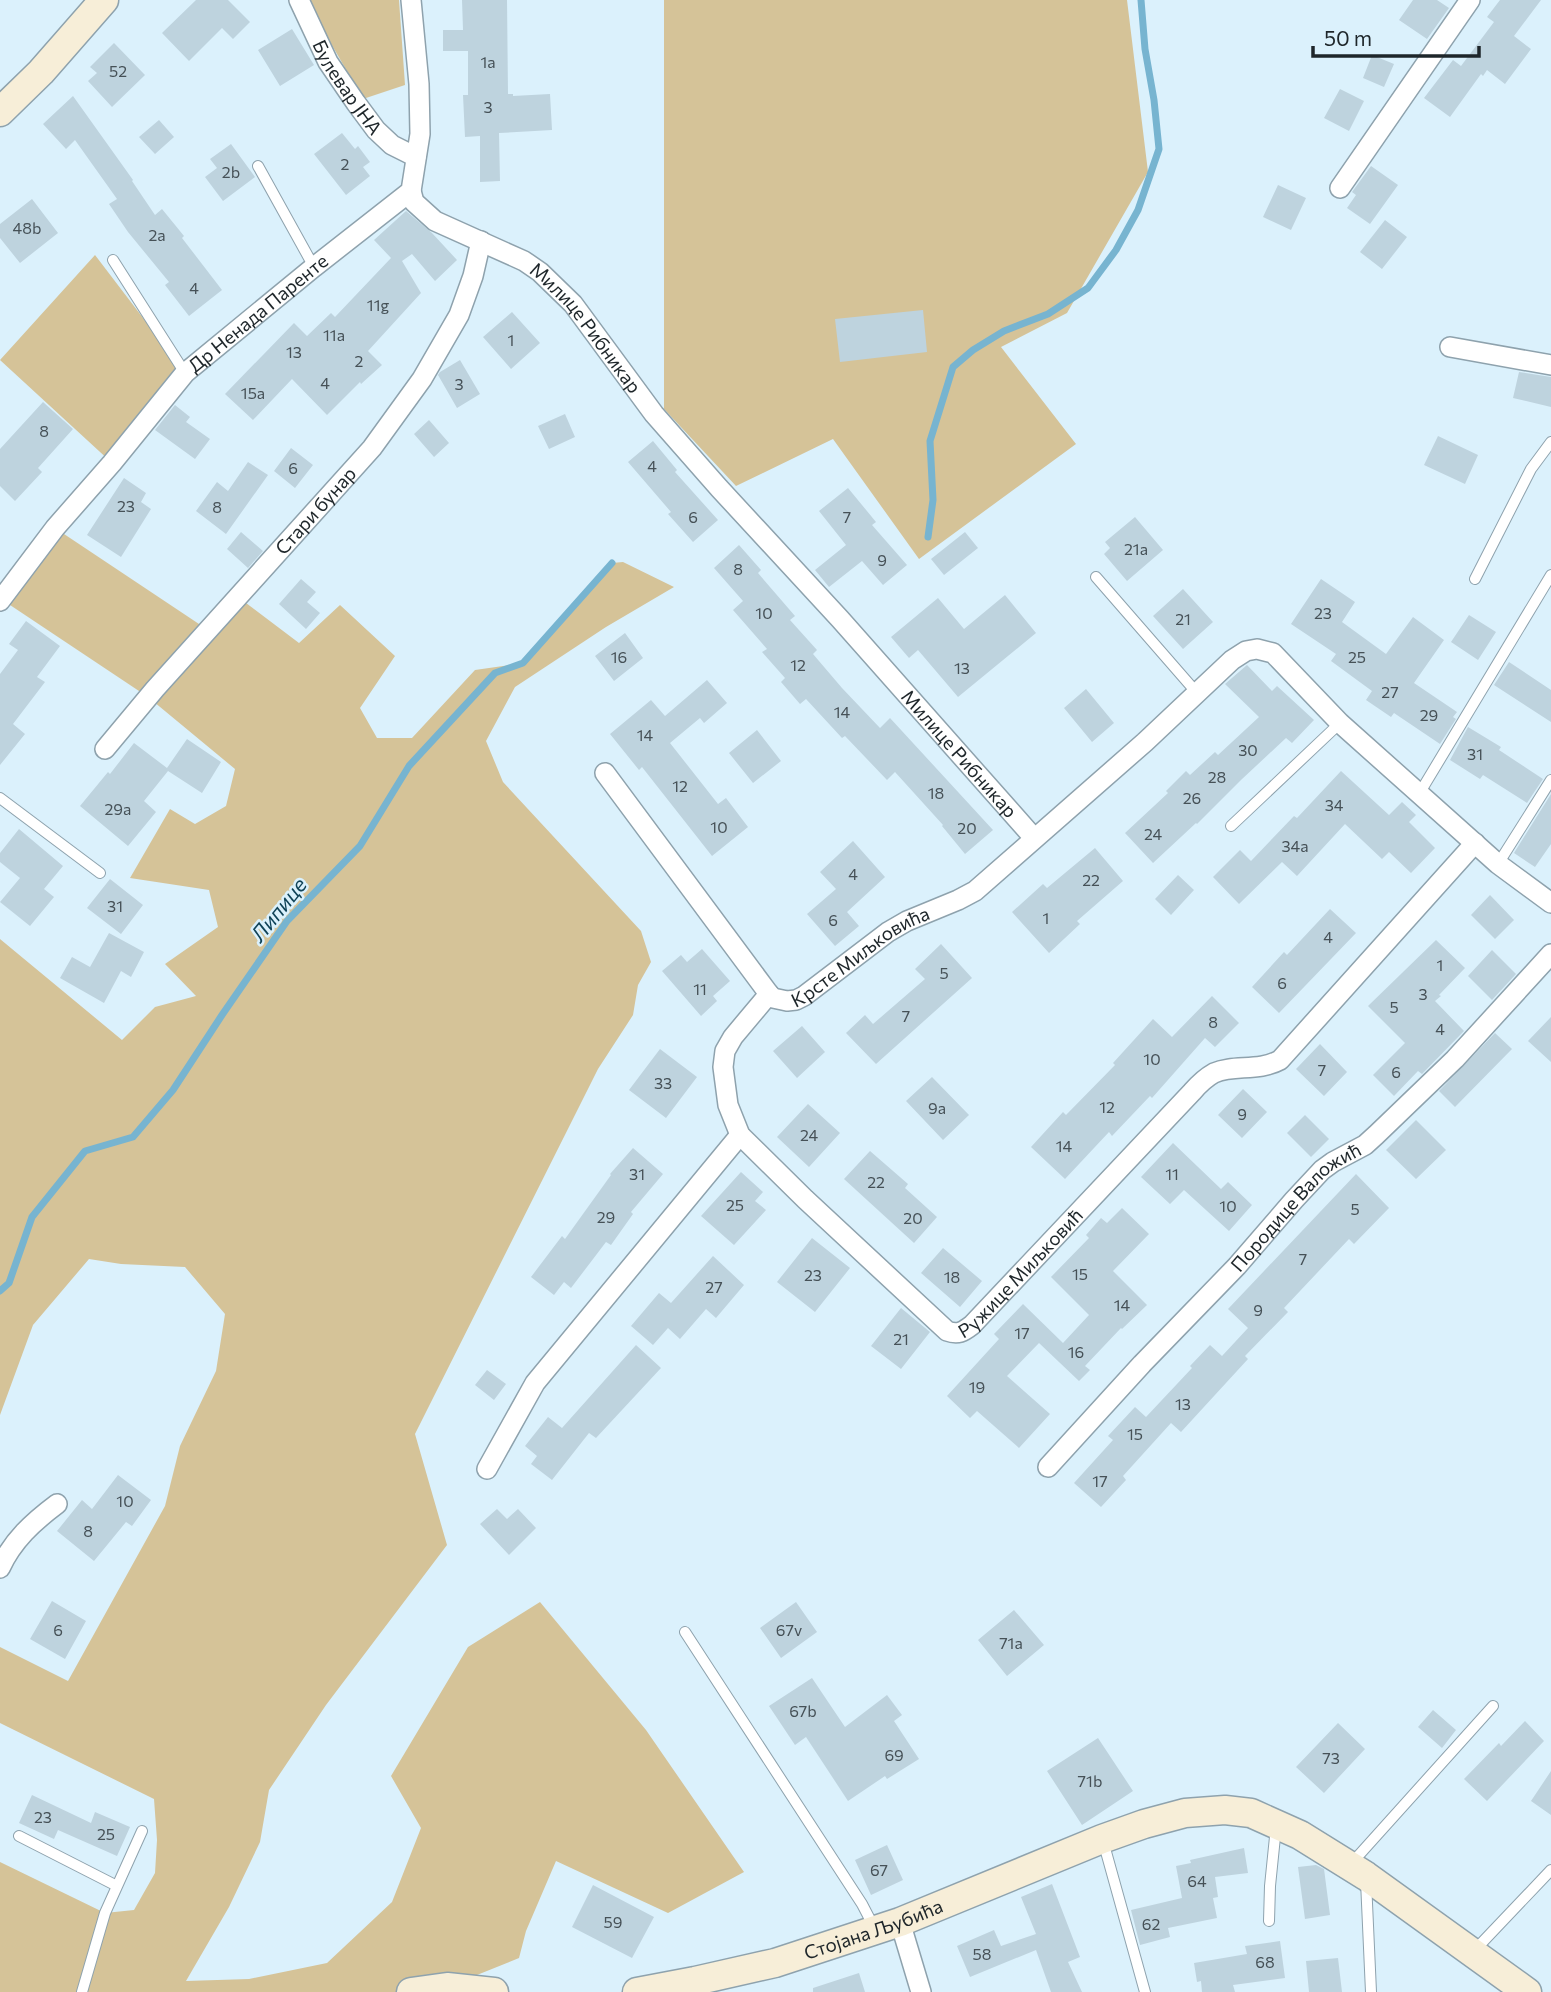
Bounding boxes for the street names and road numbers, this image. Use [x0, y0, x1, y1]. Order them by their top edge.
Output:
street label: Булевар ЈНА [308, 36, 387, 139]
street label: Др Ненада Паренте [183, 249, 332, 377]
street label: Милице Рибникар [526, 257, 647, 397]
street label: Стари бунар [270, 462, 361, 559]
street label: Милице Рибникар [897, 685, 1022, 822]
street label: Крсте Миљковића [787, 901, 933, 1012]
street label: Породице Валожић [1226, 1137, 1365, 1276]
street label: Ружице Миљковић [954, 1203, 1087, 1343]
street label: Стојана Љубића [801, 1894, 946, 1964]

